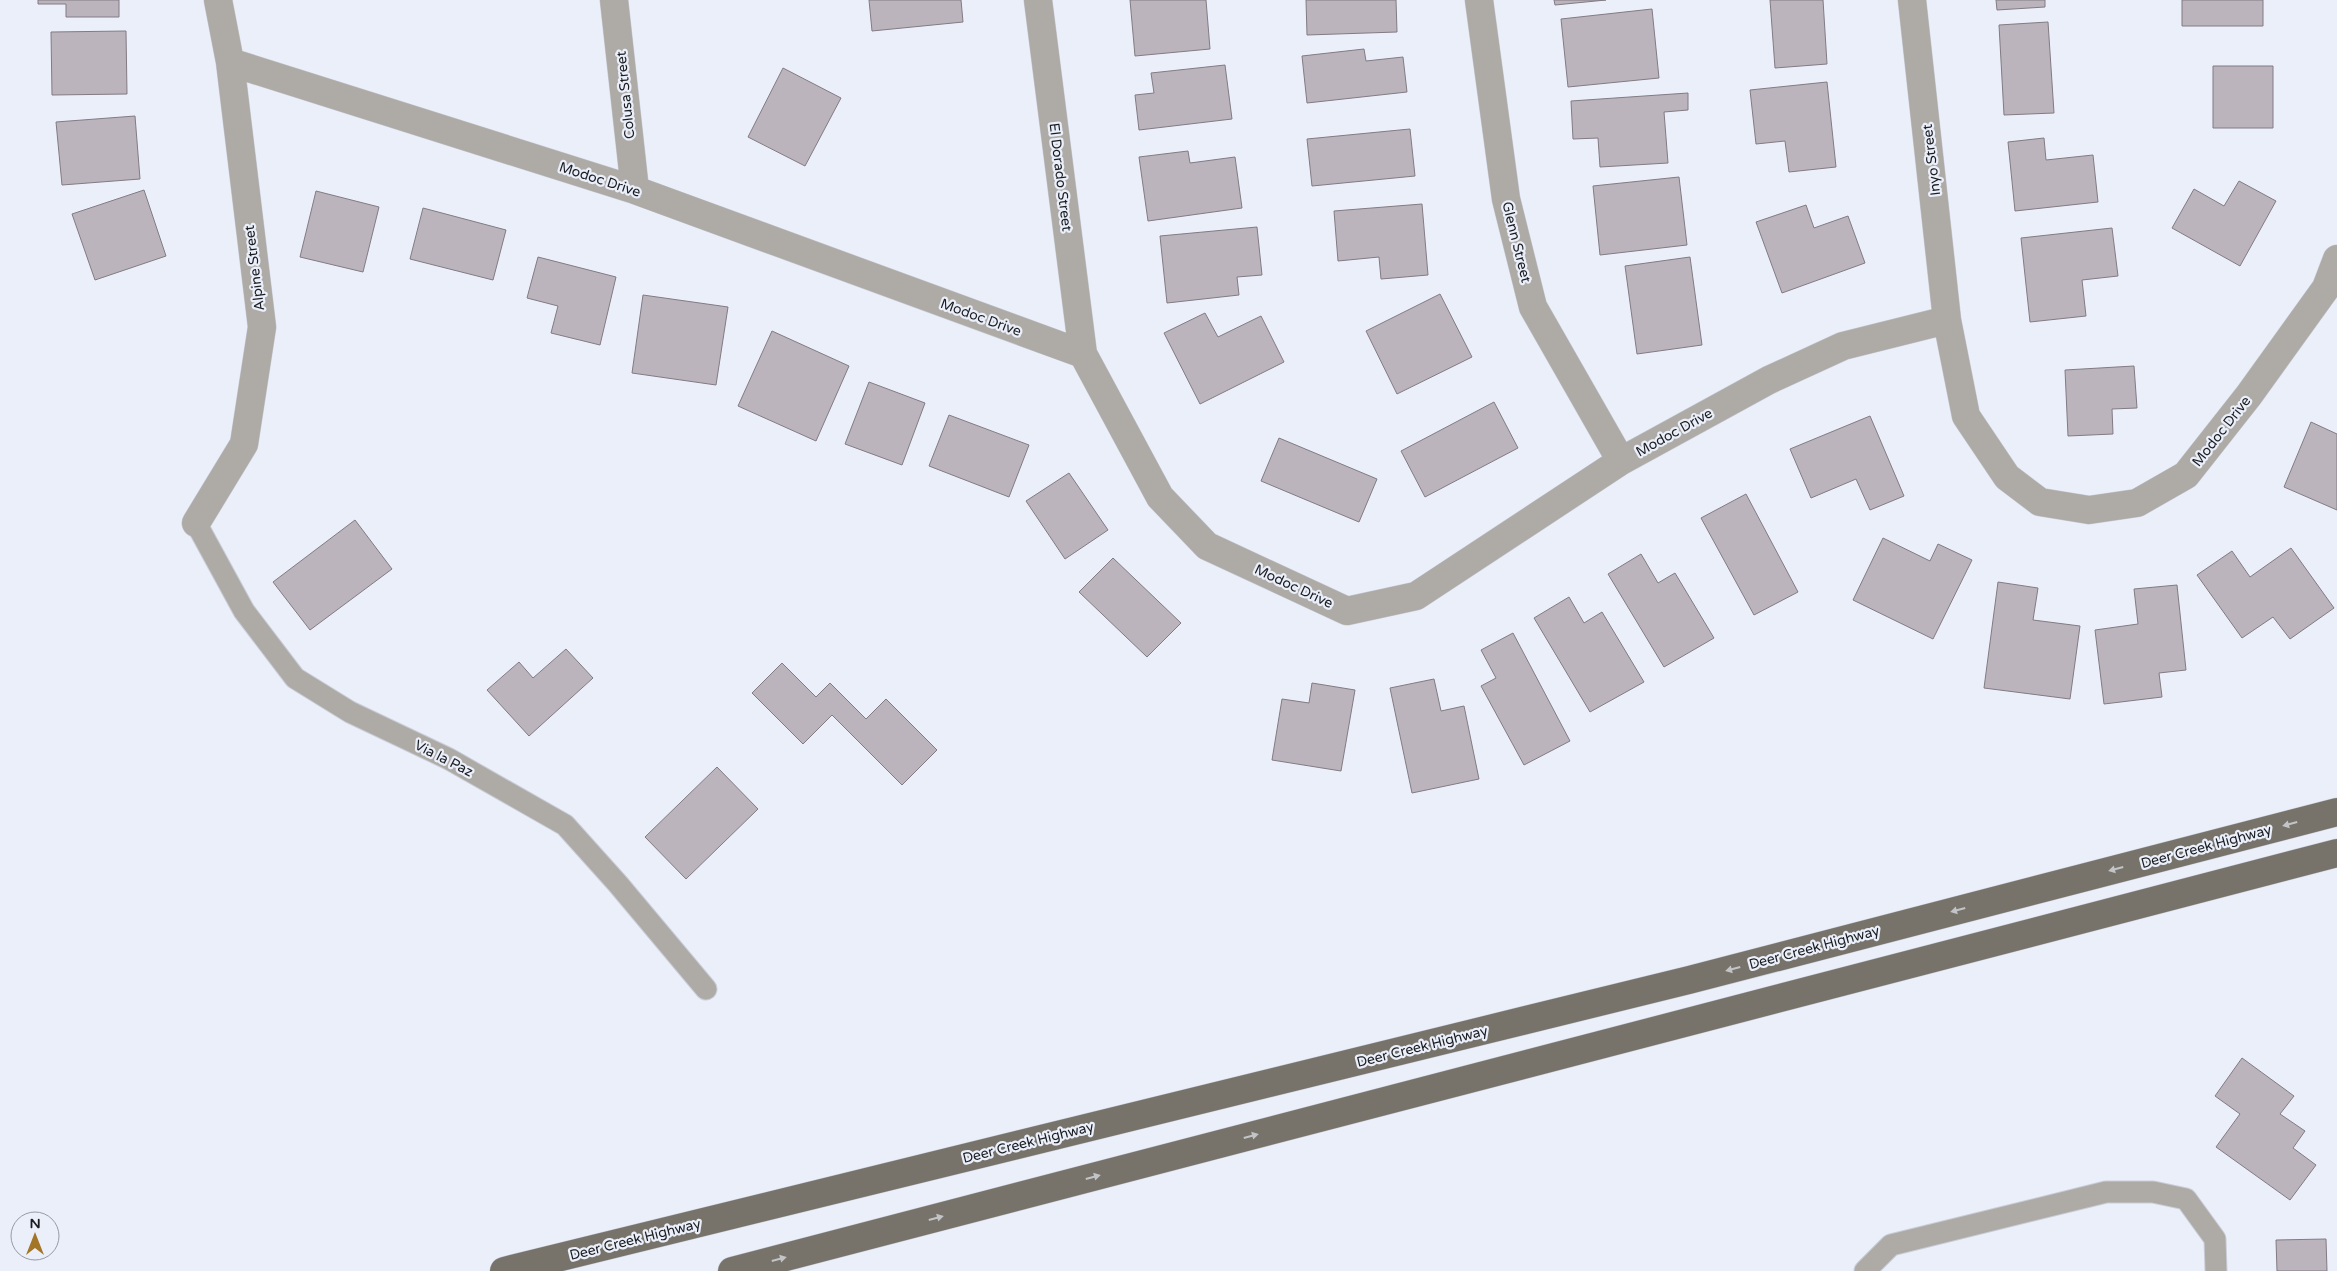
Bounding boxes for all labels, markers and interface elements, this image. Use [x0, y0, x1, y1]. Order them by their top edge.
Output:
street label: Colusa Street [612, 50, 639, 140]
street label: El Dorado Street [1045, 122, 1076, 233]
street label: Inyo Street [1919, 123, 1944, 197]
street label: Modoc Drive [557, 158, 643, 201]
street label: Glenn Street [1498, 200, 1535, 285]
street label: Alpine Street [241, 223, 268, 312]
street label: Modoc Drive [938, 295, 1024, 340]
street label: Modoc Drive [2189, 393, 2254, 470]
street label: Modoc Drive [1633, 404, 1715, 460]
street label: Modoc Drive [1252, 561, 1336, 612]
street label: Via la Paz [412, 736, 476, 780]
one-way arrow [2282, 820, 2297, 828]
street label: Deer Creek Highway [2139, 821, 2274, 872]
one-way arrow [2108, 865, 2123, 873]
one-way arrow [1951, 906, 1966, 914]
street label: Deer Creek Highway [1747, 922, 1882, 973]
one-way arrow [1726, 965, 1741, 973]
street label: Deer Creek Highway [1355, 1022, 1490, 1071]
street label: Deer Creek Highway [961, 1118, 1096, 1167]
one-way arrow [1243, 1132, 1258, 1140]
one-way arrow [1086, 1173, 1101, 1181]
north arrow [10, 1211, 60, 1261]
one-way arrow [928, 1214, 944, 1222]
text: N [29, 1215, 41, 1232]
street label: Deer Creek Highway [568, 1215, 703, 1264]
one-way arrow [771, 1255, 786, 1263]

